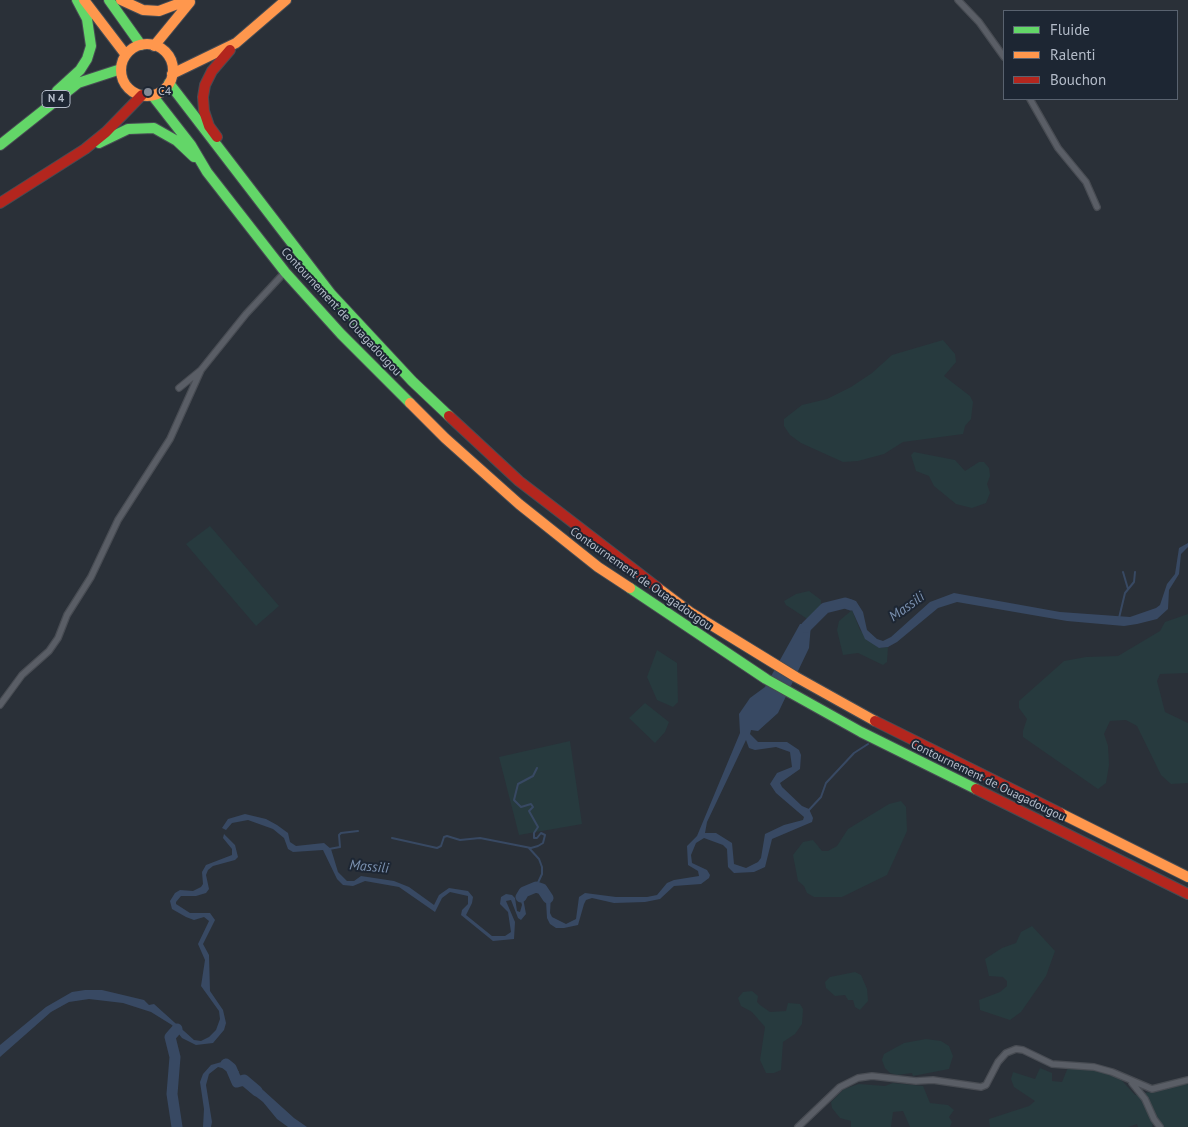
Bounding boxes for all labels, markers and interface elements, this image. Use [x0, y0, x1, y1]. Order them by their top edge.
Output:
legend [1003, 10, 1178, 100]
text: Fluide [1050, 20, 1090, 39]
text: Ralenti [1050, 45, 1096, 64]
text: Bouchon [1050, 70, 1106, 89]
place label: C4 [158, 85, 171, 99]
marker: C4 [142, 86, 154, 98]
road number: N 4 [42, 90, 70, 108]
street label: Contournement de Ouagadougou [278, 245, 404, 379]
street label: Contournement de Ouagadougou [567, 524, 715, 634]
water label: Massili [886, 589, 928, 625]
street label: Contournement de Ouagadougou [908, 737, 1068, 825]
water label: Massili [349, 857, 389, 877]

